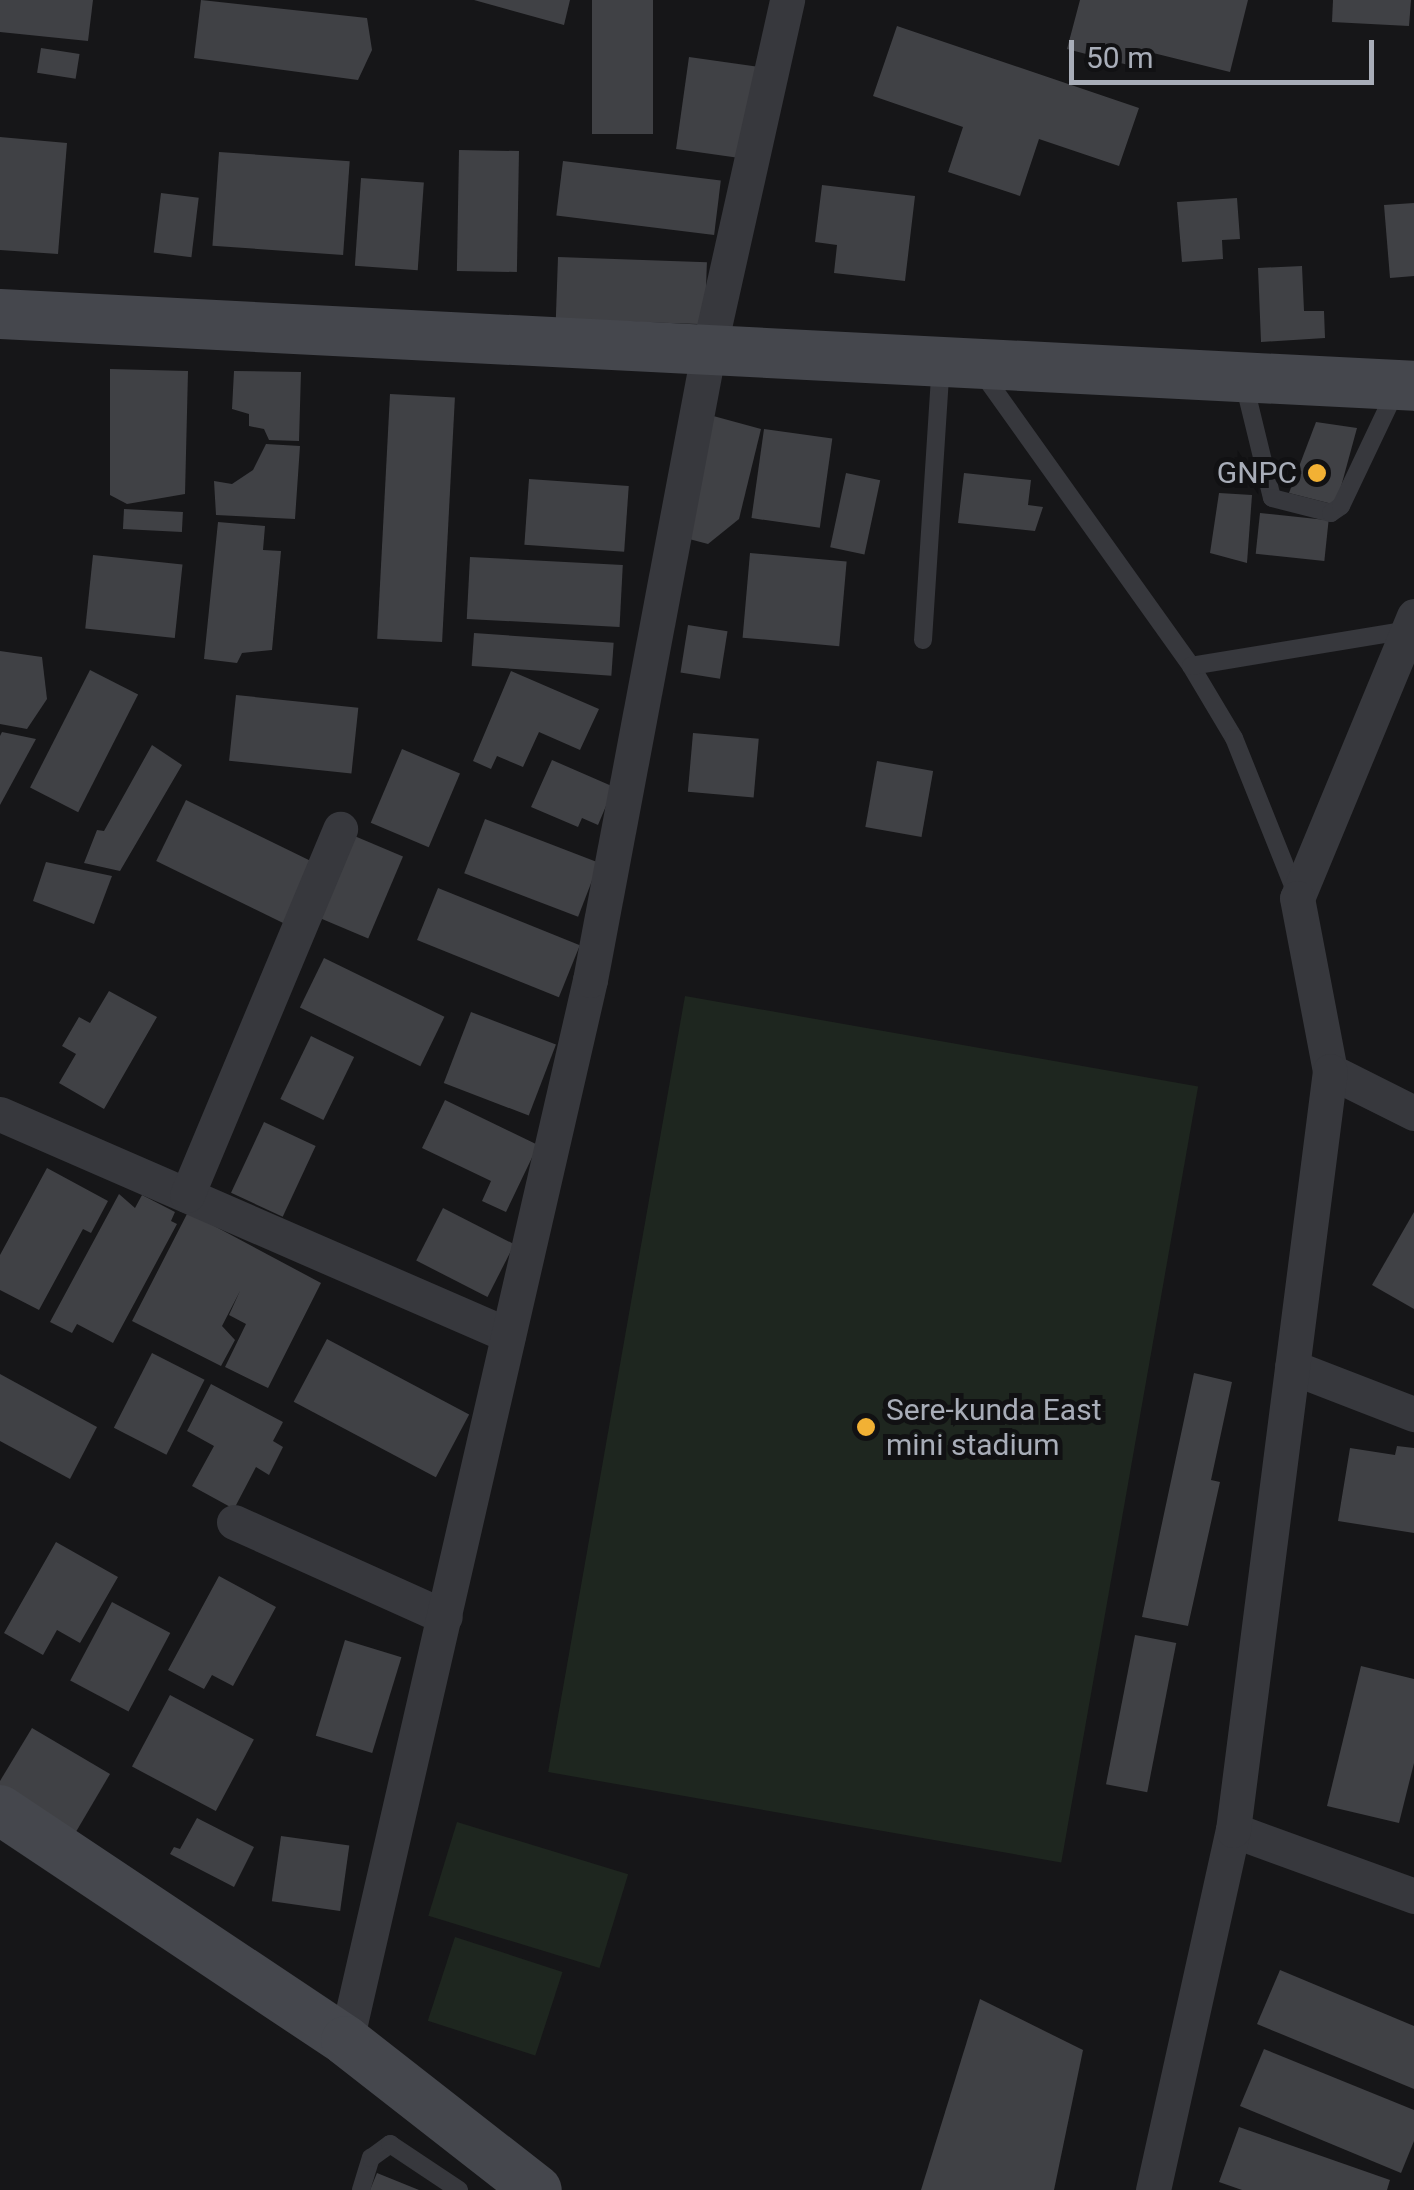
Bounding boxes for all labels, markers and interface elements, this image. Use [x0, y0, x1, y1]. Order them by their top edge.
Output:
scale bar [1074, 20, 1379, 82]
text: 50 m [1086, 40, 1153, 75]
place label: GNPC [1217, 455, 1297, 491]
marker: GNPC [1306, 462, 1328, 484]
place label: Sere-kunda East mini stadium [886, 1392, 1101, 1462]
marker: Sere-kunda East mini stadium [855, 1416, 877, 1438]

